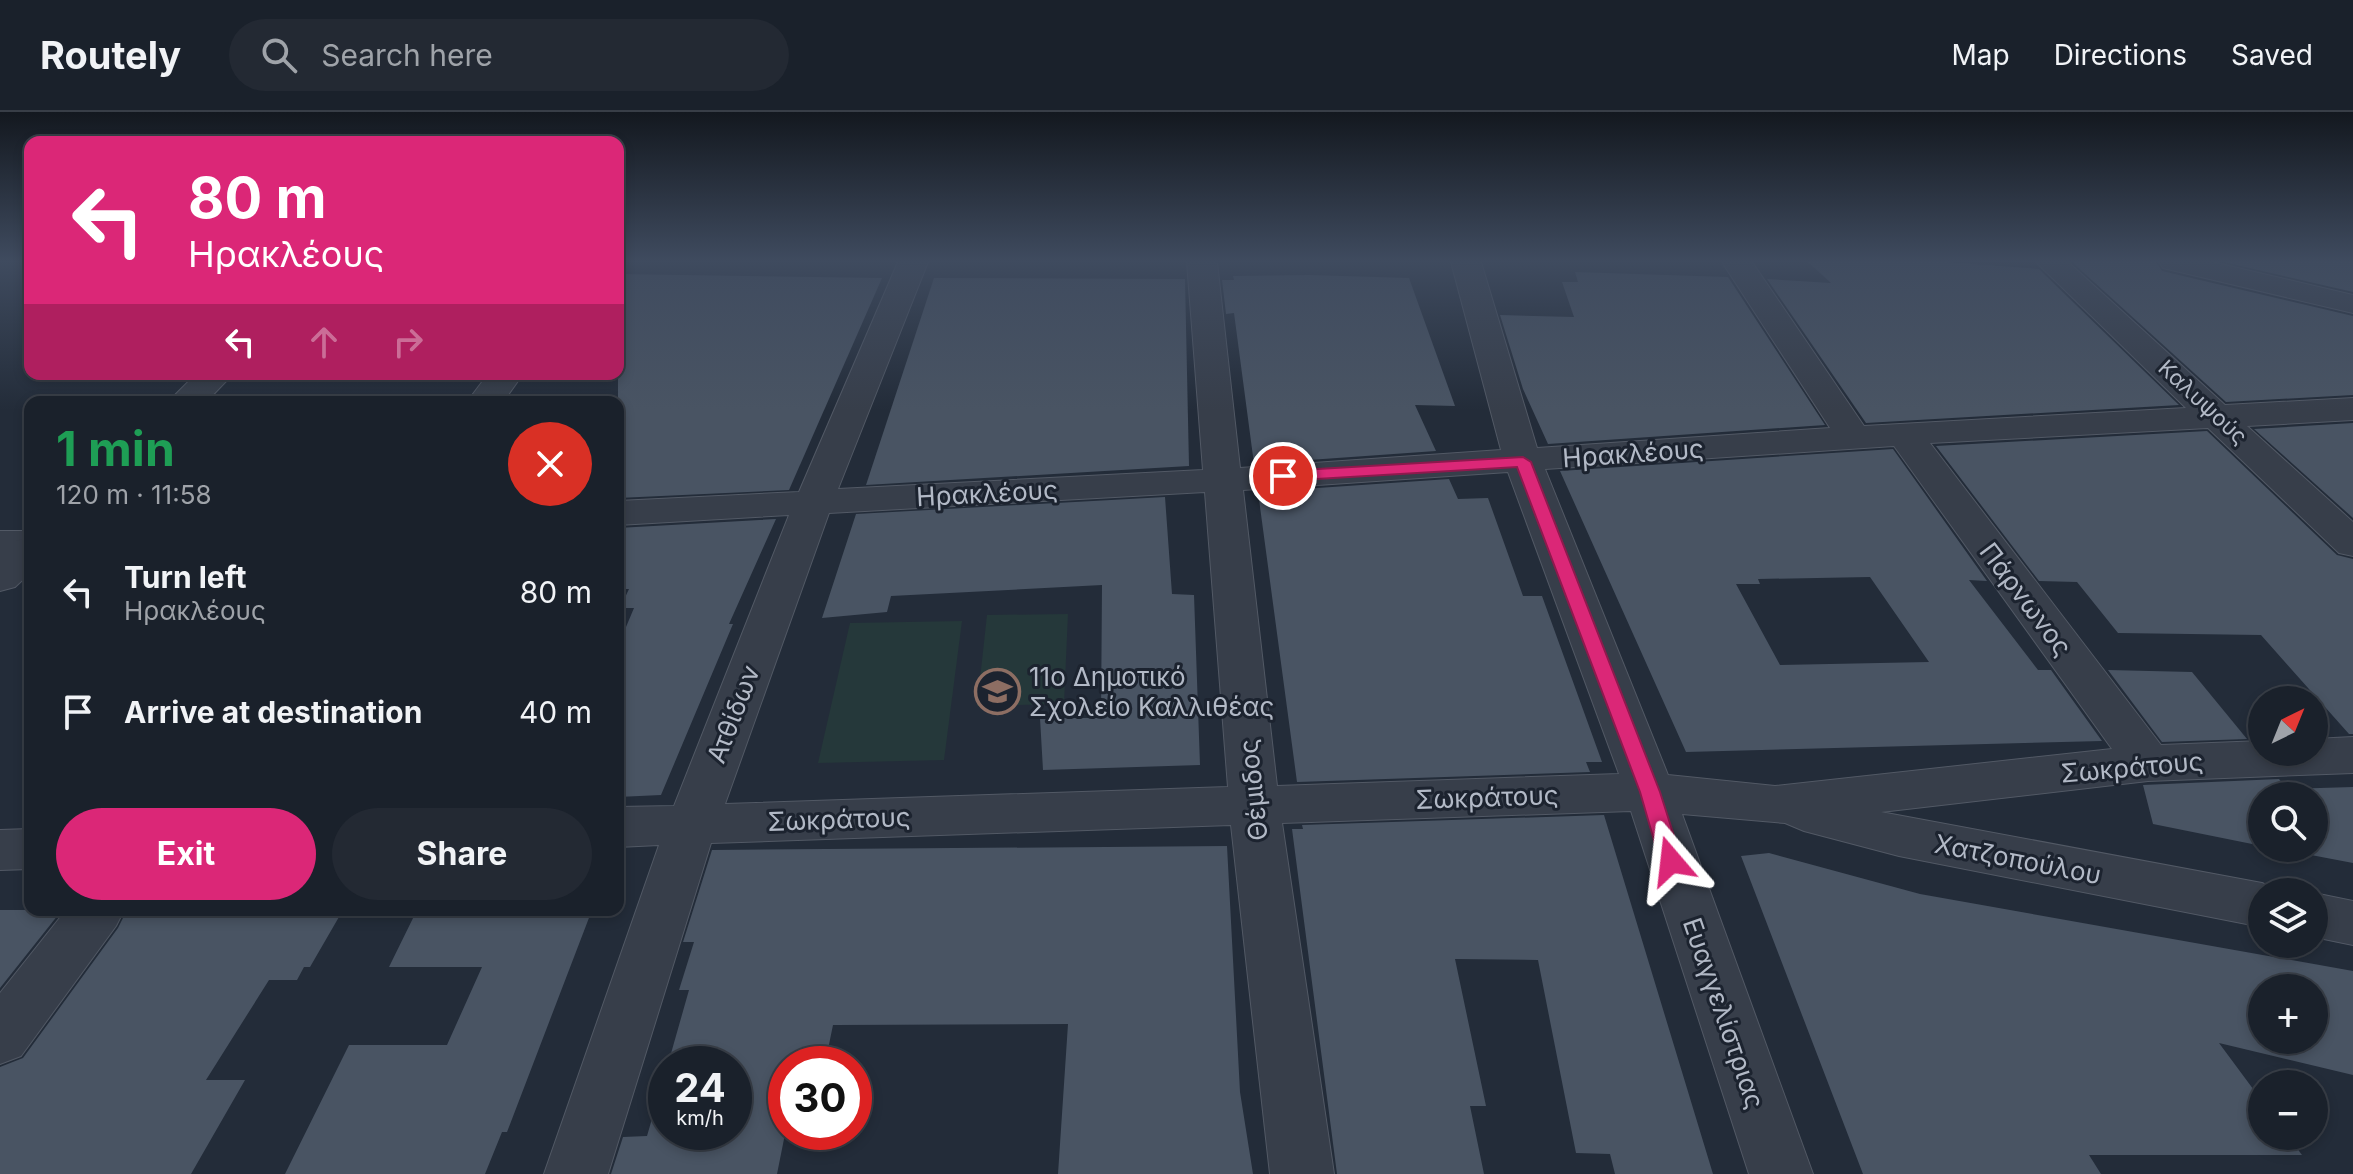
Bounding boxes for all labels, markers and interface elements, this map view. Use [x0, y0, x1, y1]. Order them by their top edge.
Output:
search box [229, 19, 789, 91]
text: Routely [40, 32, 181, 78]
icon: search [257, 33, 301, 77]
text: Search here [321, 37, 493, 73]
text: Map [1951, 38, 2010, 72]
text: Directions [2054, 38, 2187, 72]
text: Saved [2231, 38, 2313, 72]
text: 80 m [188, 164, 327, 232]
icon: left [56, 168, 160, 272]
text: Ηρακλέους [188, 232, 384, 276]
icon: left [218, 320, 262, 364]
icon: ahead [302, 320, 346, 364]
icon: right [386, 320, 430, 364]
street label: Καλυψούς [2153, 354, 2253, 450]
text: 1 min [56, 419, 175, 478]
button: close [508, 422, 592, 506]
street label: Ηρακλέους [1561, 433, 1705, 473]
pin [1249, 442, 1317, 510]
icon: arrive [1261, 454, 1305, 498]
street label: Ηρακλέους [915, 474, 1059, 512]
text: 120 m · 11:58 [56, 479, 212, 510]
street label: Πάρνωνος [1974, 536, 2078, 662]
text: Turn left [124, 559, 246, 595]
icon: left [56, 570, 100, 614]
text: 80 m [520, 574, 592, 610]
text: Ηρακλέους [124, 595, 266, 626]
street label: Ατθίδων [700, 661, 766, 767]
place label: 11ο Δημοτικό Σχολείο Καλλιθέας [1029, 661, 1274, 722]
school or university icon: 11ο Δημοτικό Σχολείο Καλλιθέας [974, 667, 1022, 715]
north arrow [2248, 686, 2328, 766]
map controls [2248, 686, 2328, 1150]
icon: arrive [56, 690, 100, 734]
text: Arrive at destination [124, 694, 422, 730]
text: 40 m [519, 694, 592, 730]
street label: Θέμιδος [1232, 738, 1274, 842]
street label: Σωκράτους [2059, 745, 2205, 789]
street label: Σωκράτους [1415, 779, 1559, 815]
button: search [2248, 782, 2328, 862]
street label: Σωκράτους [767, 801, 911, 837]
button: Exit [56, 808, 316, 900]
button: Share [332, 808, 592, 900]
position arrow [1629, 819, 1713, 903]
street label: Χατζοπούλου [1932, 828, 2104, 890]
button: layers [2248, 878, 2328, 958]
street label: Ευαγγελίστριας [1677, 914, 1771, 1112]
button: + [2248, 974, 2328, 1054]
speed limit sign: 30 [768, 1046, 872, 1150]
text: 24 [674, 1063, 726, 1112]
button: − [2248, 1070, 2328, 1150]
text: km/h [676, 1106, 724, 1130]

